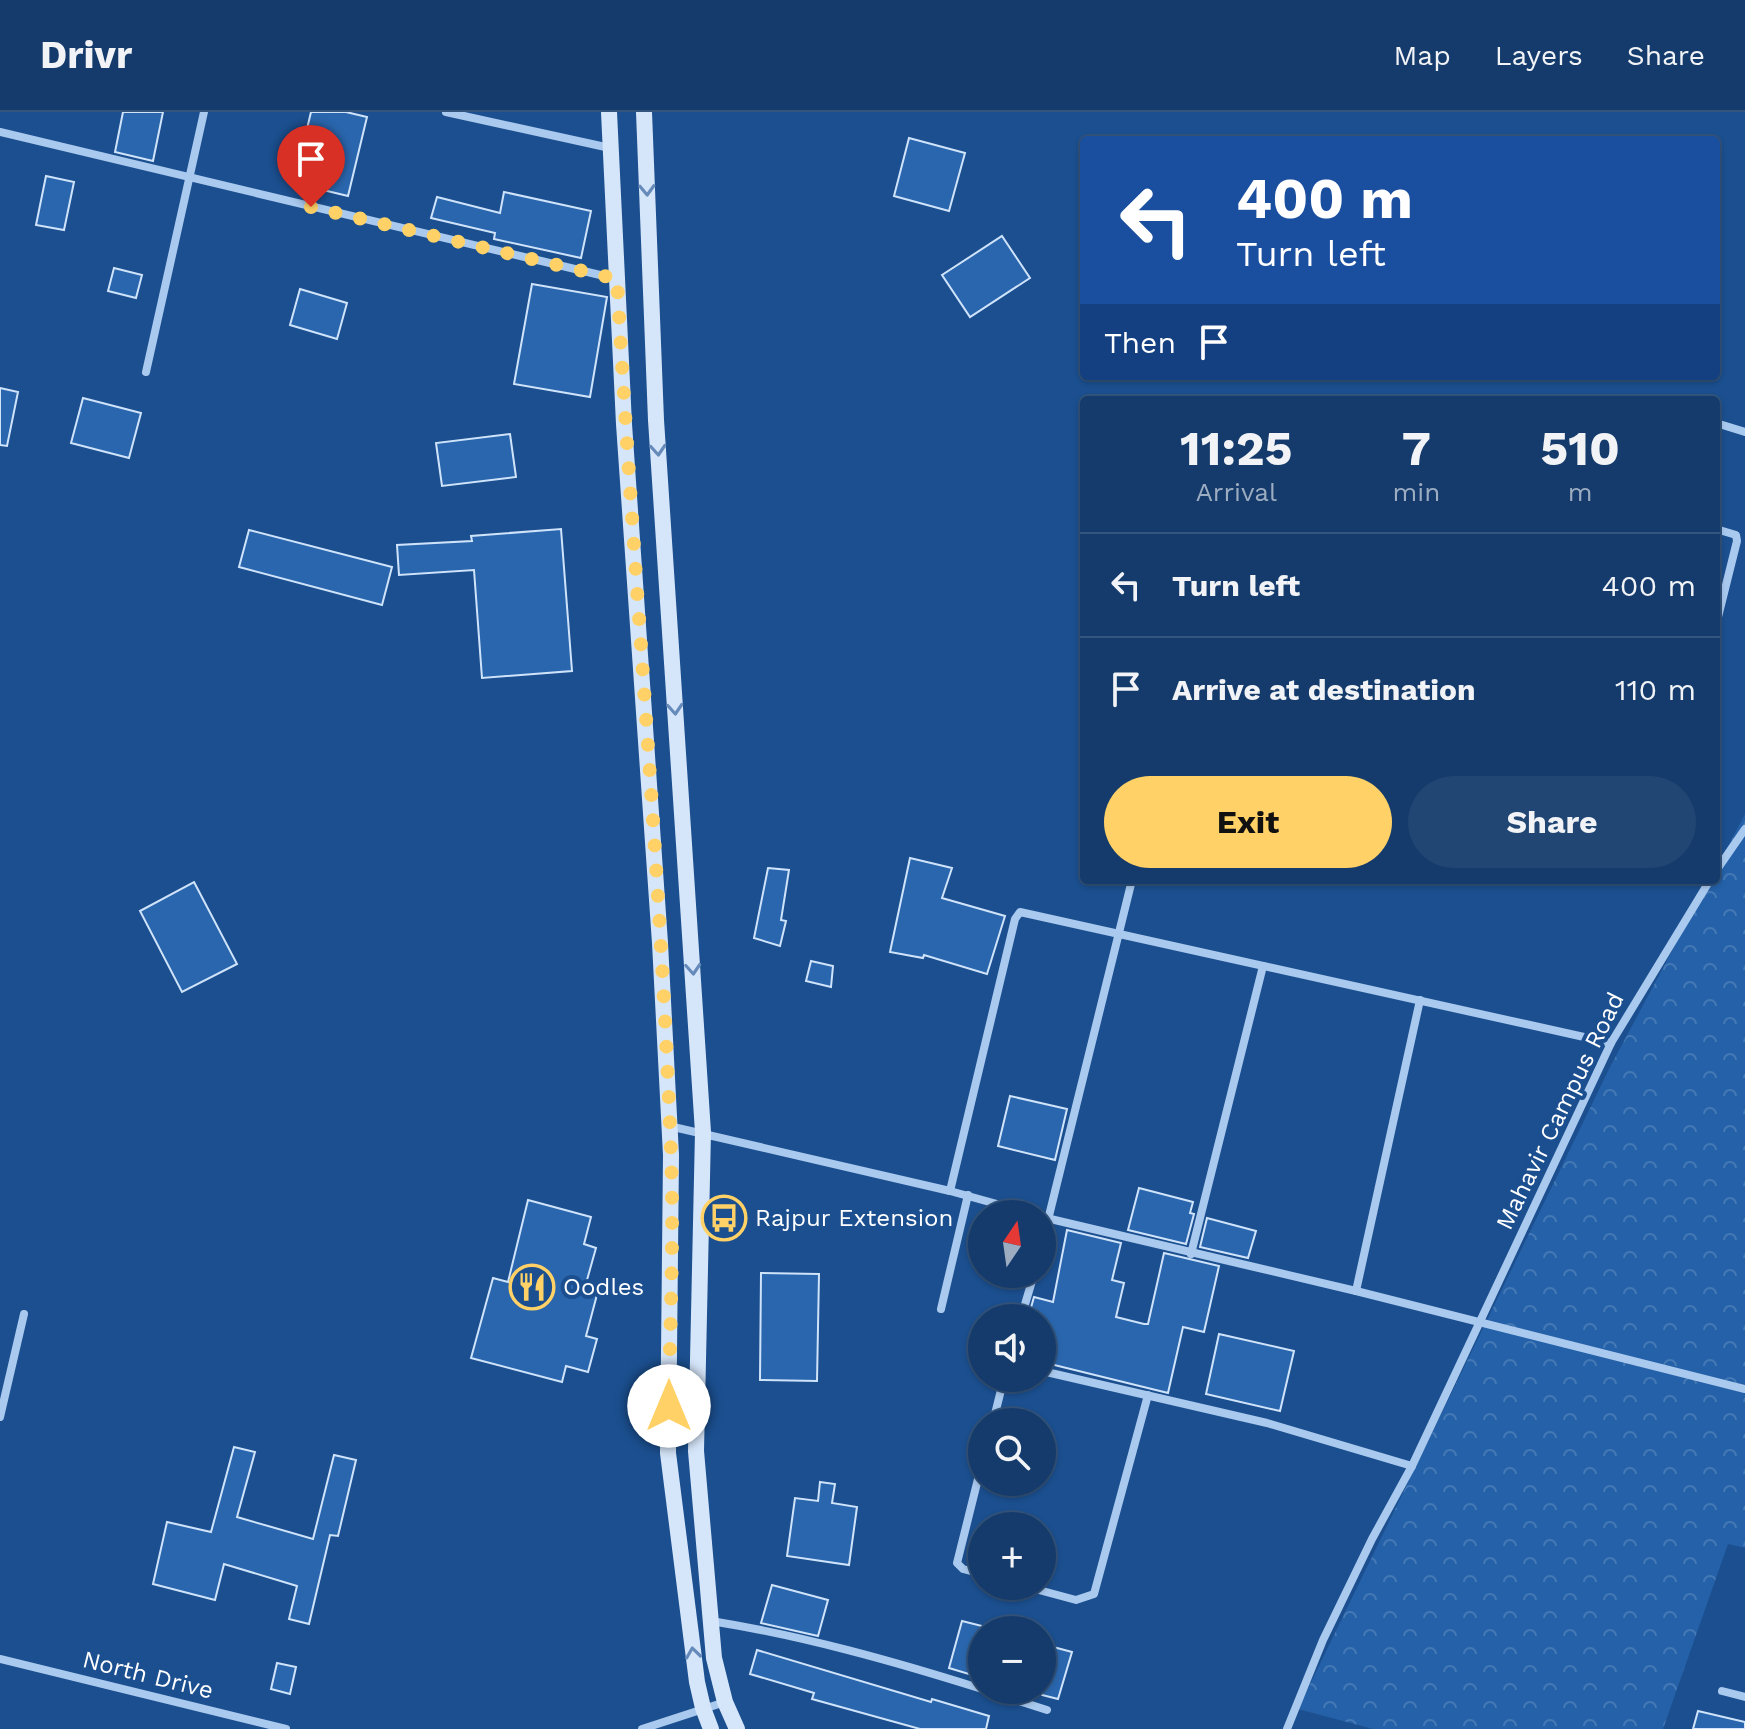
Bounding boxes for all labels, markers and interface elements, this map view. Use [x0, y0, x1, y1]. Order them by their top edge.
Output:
text: Drivr [40, 33, 132, 77]
text: Map [1394, 39, 1451, 72]
text: Layers [1495, 39, 1583, 72]
text: Share [1627, 39, 1705, 72]
pin [277, 125, 345, 207]
icon: arrive [289, 137, 333, 181]
text: 400 m [1236, 166, 1413, 232]
icon: left [1104, 168, 1208, 272]
one-way arrow [638, 184, 655, 197]
text: Turn left [1236, 233, 1386, 275]
icon: arrive [1192, 320, 1236, 364]
text: Then [1104, 325, 1176, 360]
text: 11:25 [1180, 420, 1293, 477]
text: 7 [1402, 420, 1431, 477]
text: 510 [1540, 420, 1620, 477]
one-way arrow [649, 444, 666, 457]
text: Arrival [1196, 477, 1277, 507]
text: min [1393, 477, 1440, 507]
text: m [1568, 477, 1593, 507]
icon: left [1104, 563, 1148, 607]
text: Turn left [1172, 568, 1300, 603]
text: 400 m [1602, 568, 1696, 603]
icon: arrive [1104, 667, 1148, 711]
text: Arrive at destination [1172, 672, 1476, 707]
text: 110 m [1615, 672, 1696, 707]
one-way arrow [666, 703, 683, 716]
button: Exit [1104, 776, 1392, 868]
button: Share [1408, 776, 1696, 868]
one-way arrow [684, 962, 701, 975]
street label: Mahavir Campus Road [1490, 988, 1630, 1234]
bus stop icon: Rajpur Extension [700, 1194, 748, 1242]
north arrow [968, 1200, 1056, 1288]
map controls [968, 1200, 1056, 1704]
place label: Rajpur Extension [755, 1204, 953, 1232]
restaurant icon: Oodles [508, 1263, 556, 1311]
place label: Oodles [563, 1273, 644, 1301]
button: sound [968, 1304, 1056, 1392]
position arrow [627, 1364, 711, 1448]
button: search [968, 1408, 1056, 1496]
button: + [968, 1512, 1056, 1600]
button: − [968, 1616, 1056, 1704]
street label: North Drive [80, 1645, 216, 1705]
one-way arrow [685, 1647, 702, 1660]

